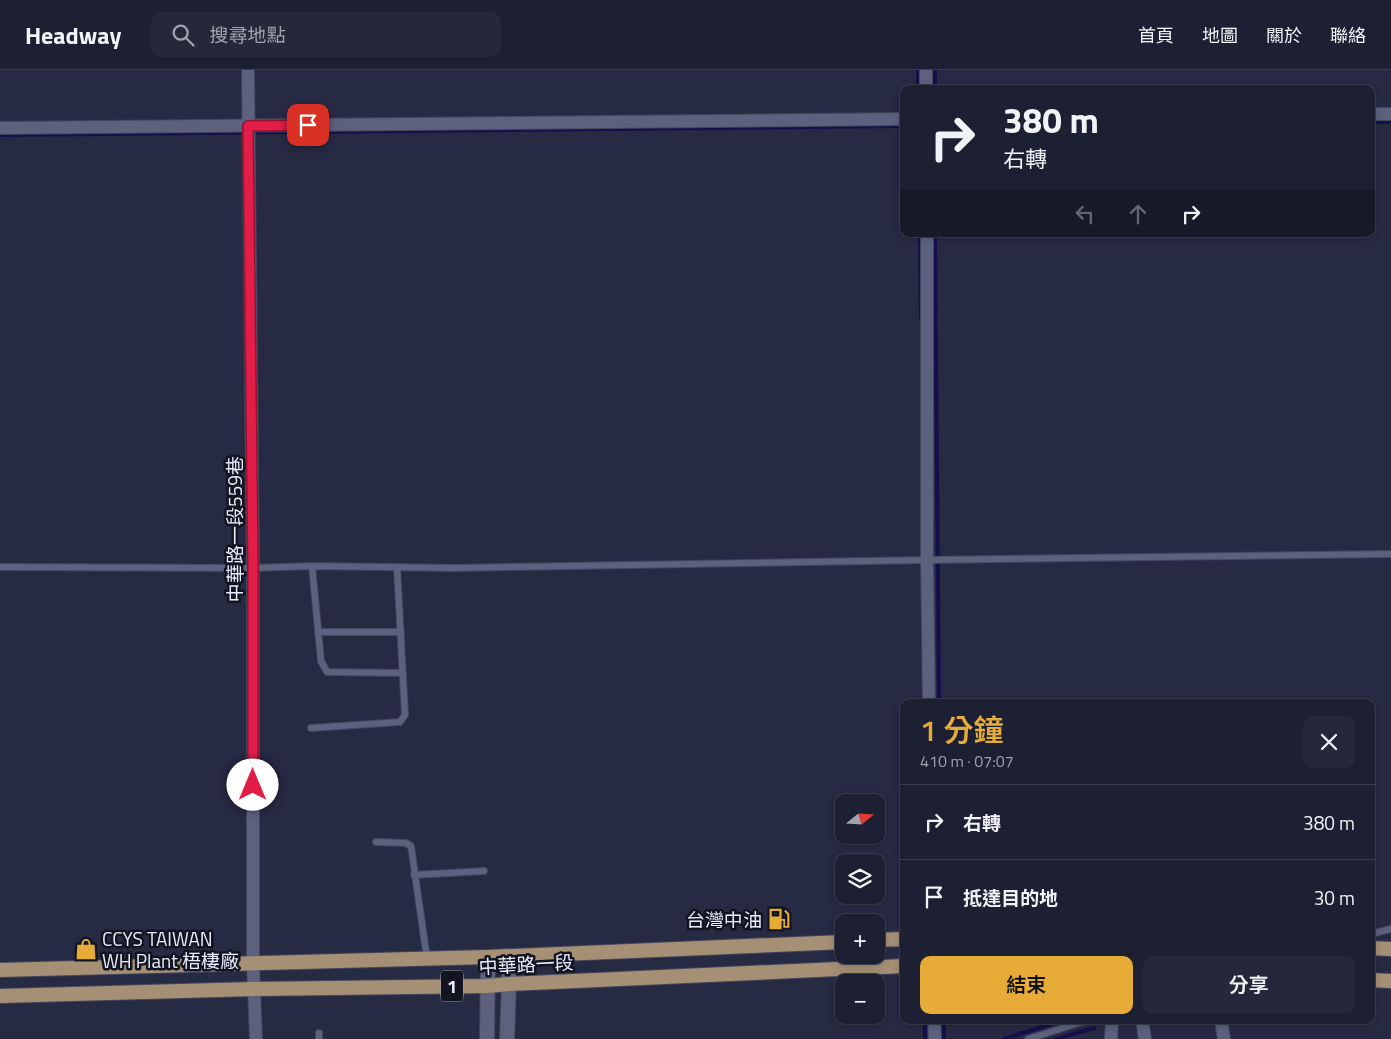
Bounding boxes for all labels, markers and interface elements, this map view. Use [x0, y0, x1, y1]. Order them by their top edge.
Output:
search box [151, 12, 501, 57]
text: Headway [25, 17, 121, 53]
text: 搜尋地點 [209, 20, 285, 49]
icon: search [169, 21, 197, 49]
text: 首頁 [1138, 22, 1174, 49]
text: 地圖 [1202, 22, 1238, 49]
text: 關於 [1266, 22, 1302, 49]
text: 聯絡 [1330, 22, 1366, 49]
text: 380 m [1003, 93, 1099, 147]
pin [287, 104, 329, 146]
icon: right [920, 105, 985, 170]
icon: arrive [294, 111, 322, 139]
text: 右轉 [1003, 142, 1047, 176]
icon: left [1071, 200, 1099, 228]
icon: ahead [1124, 200, 1152, 228]
icon: right [1177, 200, 1205, 228]
street label: 中華路一段559巷 [220, 456, 249, 602]
text: 1 分鐘 [920, 707, 1003, 753]
button: close [1303, 716, 1355, 768]
text: 410 m · 07:07 [920, 749, 1014, 773]
position arrow [226, 758, 278, 810]
north arrow [835, 794, 885, 844]
map controls [835, 794, 885, 1024]
icon: right [920, 808, 948, 836]
text: 右轉 [963, 808, 1001, 837]
text: 380 m [1303, 808, 1355, 837]
button: layers [835, 854, 885, 904]
icon: arrive [920, 883, 948, 911]
text: 抵達目的地 [963, 883, 1058, 912]
text: 30 m [1314, 883, 1355, 912]
place label: 台灣中油 [686, 905, 762, 934]
fuel station icon: 台灣中油 [766, 906, 792, 932]
button: + [835, 914, 885, 964]
place label: CCYS TAIWAN WH Plant 梧棲廠 [102, 924, 239, 975]
shop icon: CCYS TAIWAN WH Plant 梧棲廠 [73, 936, 99, 962]
street label: 中華路一段 [478, 947, 574, 981]
button: 結束 [920, 956, 1133, 1014]
button: 分享 [1143, 956, 1355, 1014]
road number: 1 [441, 970, 463, 1001]
button: − [835, 974, 885, 1024]

